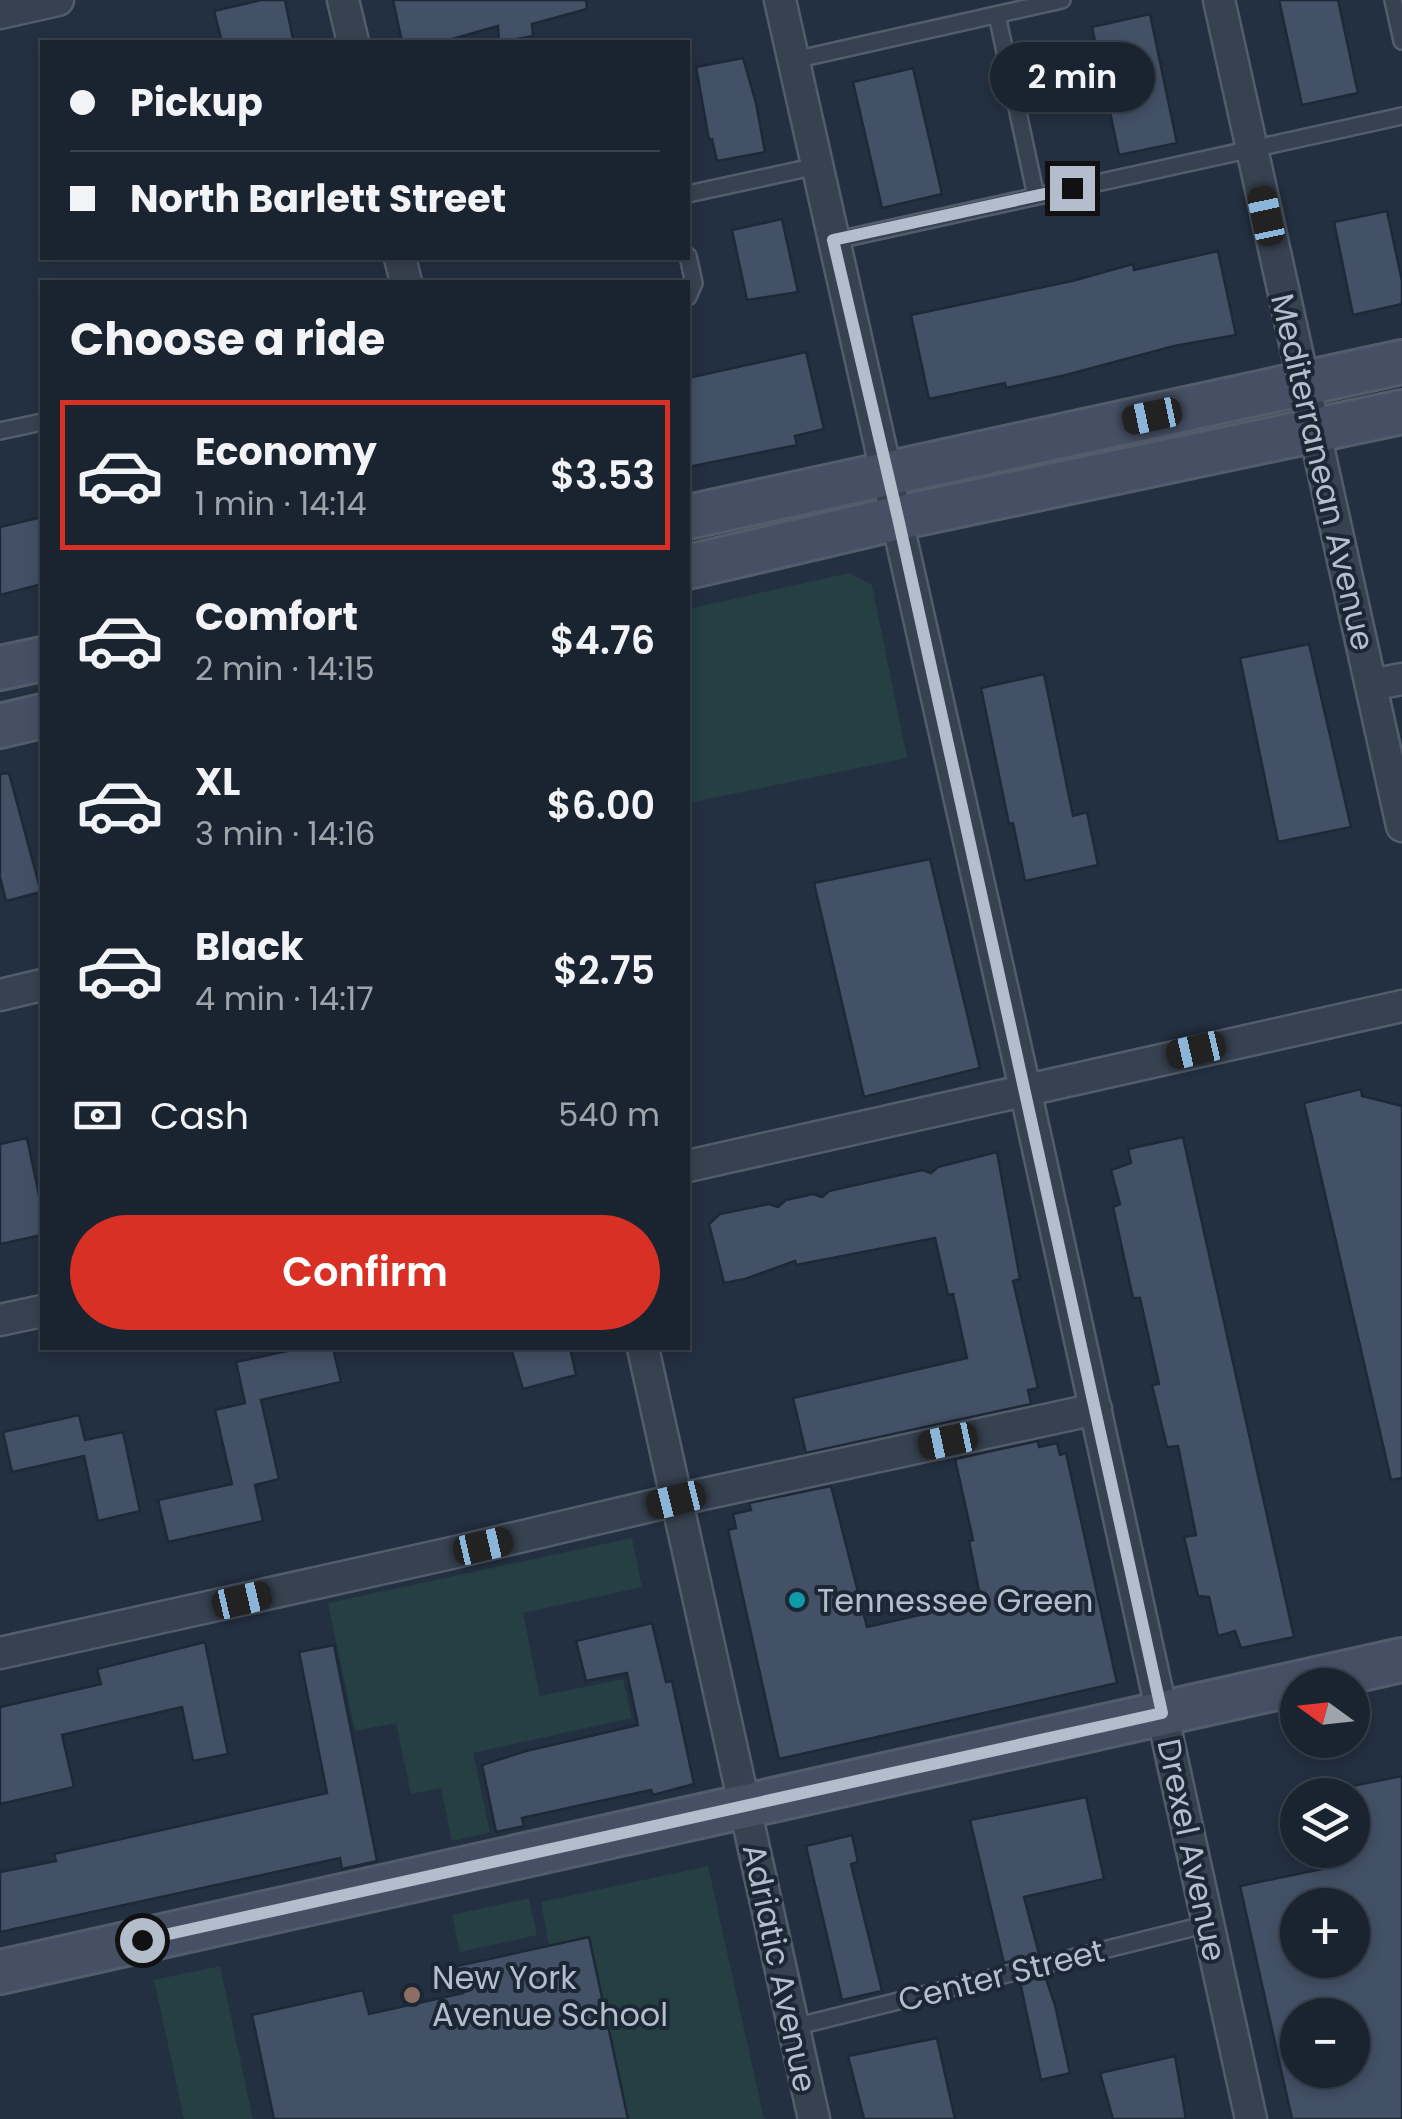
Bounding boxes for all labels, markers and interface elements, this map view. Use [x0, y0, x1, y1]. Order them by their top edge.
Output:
callout: 2 min [990, 43, 1154, 113]
text: 2 min [1028, 54, 1117, 99]
text: Pickup [130, 76, 263, 129]
route end [1050, 166, 1095, 211]
text: North Barlett Street [130, 172, 506, 225]
car [1245, 184, 1287, 248]
street label: Mediterranean Avenue [1260, 289, 1386, 655]
text: Choose a ride [70, 308, 385, 371]
car [1120, 395, 1184, 437]
text: Economy [195, 425, 377, 478]
icon: car [75, 430, 165, 520]
text: $3.53 [550, 449, 655, 502]
text: 1 min · 14:14 [195, 481, 367, 526]
text: Comfort [195, 590, 358, 643]
icon: car [75, 595, 165, 685]
text: $4.76 [550, 614, 655, 667]
text: 2 min · 14:15 [195, 646, 375, 691]
text: XL [195, 755, 240, 808]
icon: car [75, 760, 165, 850]
text: $6.00 [547, 779, 655, 832]
text: 3 min · 14:16 [195, 811, 375, 856]
text: Black [195, 920, 304, 973]
icon: car [75, 925, 165, 1015]
text: $2.75 [553, 944, 655, 997]
text: 4 min · 14:17 [195, 976, 374, 1021]
car [1163, 1029, 1229, 1071]
icon: cash [70, 1088, 125, 1143]
text: Cash [150, 1089, 249, 1142]
text: 540 m [558, 1092, 660, 1137]
button: Confirm [70, 1215, 660, 1330]
car [916, 1420, 980, 1462]
car [643, 1478, 709, 1522]
car [450, 1525, 516, 1567]
place label: Tennessee Green [817, 1578, 1094, 1623]
car [209, 1579, 275, 1621]
marker: Tennessee Green [786, 1589, 808, 1611]
north arrow [1280, 1668, 1370, 1758]
map controls [1280, 1668, 1370, 2088]
street label: Drexel Avenue [1146, 1735, 1238, 1965]
button: layers [1280, 1778, 1370, 1868]
street label: Adriatic Avenue [732, 1840, 828, 2096]
button: + [1280, 1888, 1370, 1978]
route start [120, 1918, 165, 1963]
street label: Center Street [893, 1928, 1109, 2022]
place label: New York Avenue School [432, 1955, 668, 2037]
marker: New York Avenue School [401, 1984, 423, 2006]
button: − [1280, 1998, 1370, 2088]

